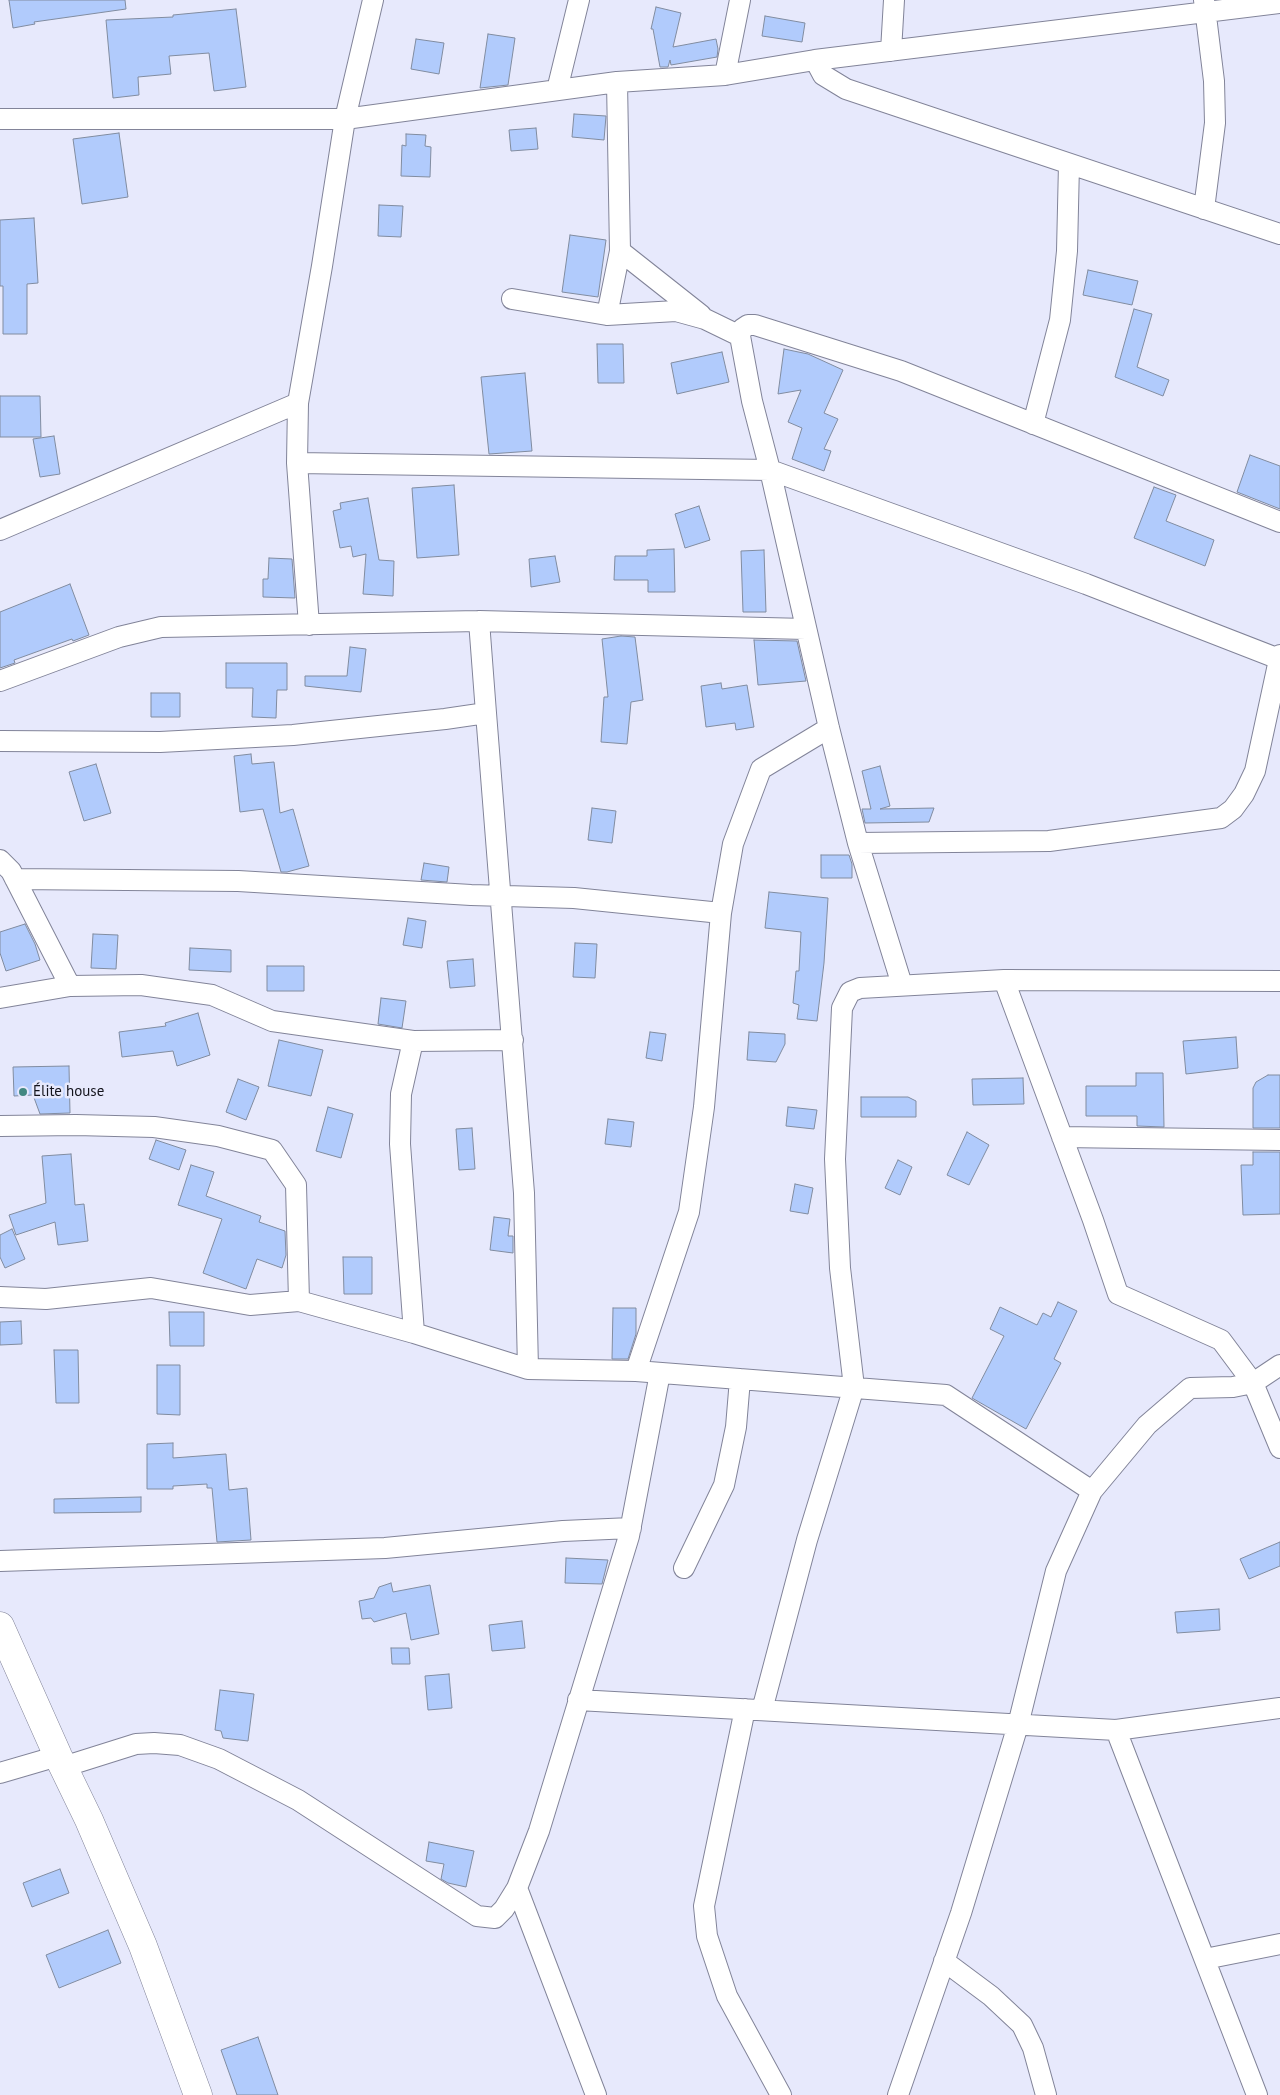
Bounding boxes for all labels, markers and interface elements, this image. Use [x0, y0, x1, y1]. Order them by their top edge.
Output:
place label: Élite house [33, 1083, 104, 1101]
marker: Élite house [17, 1086, 29, 1098]

